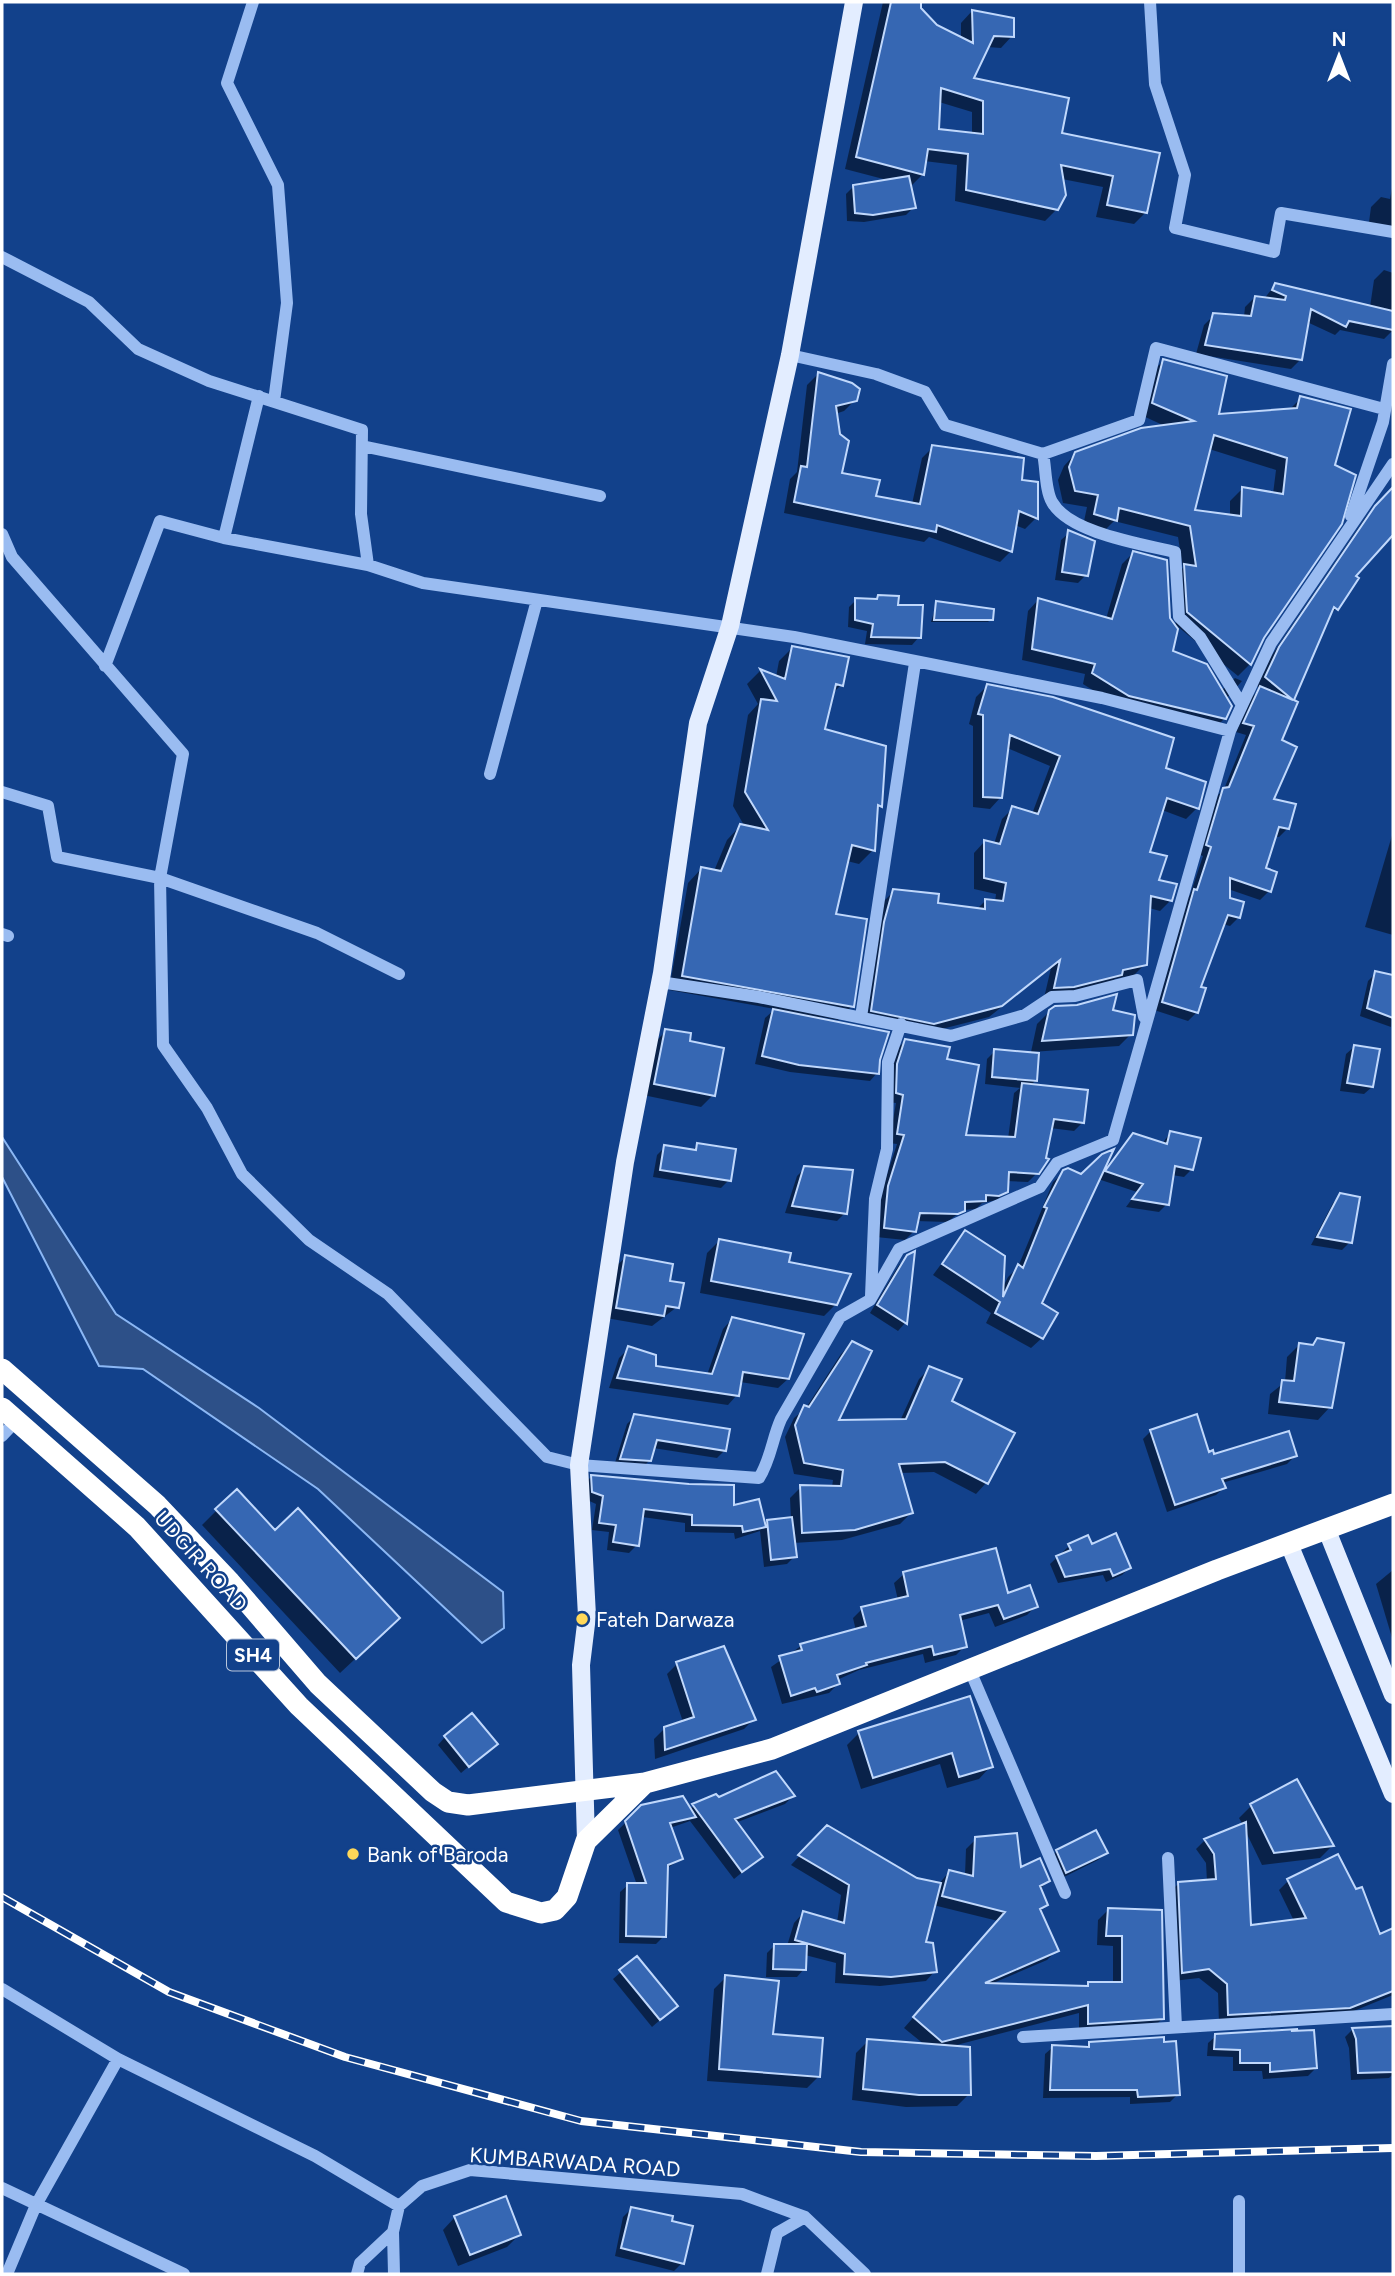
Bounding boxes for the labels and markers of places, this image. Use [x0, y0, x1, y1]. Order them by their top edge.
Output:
place label: Fateh Darwaza [596, 1607, 734, 1632]
marker: Fateh Darwaza [574, 1611, 590, 1627]
place label: Bank of Baroda [367, 1842, 509, 1867]
marker: Bank of Baroda [345, 1846, 361, 1862]

